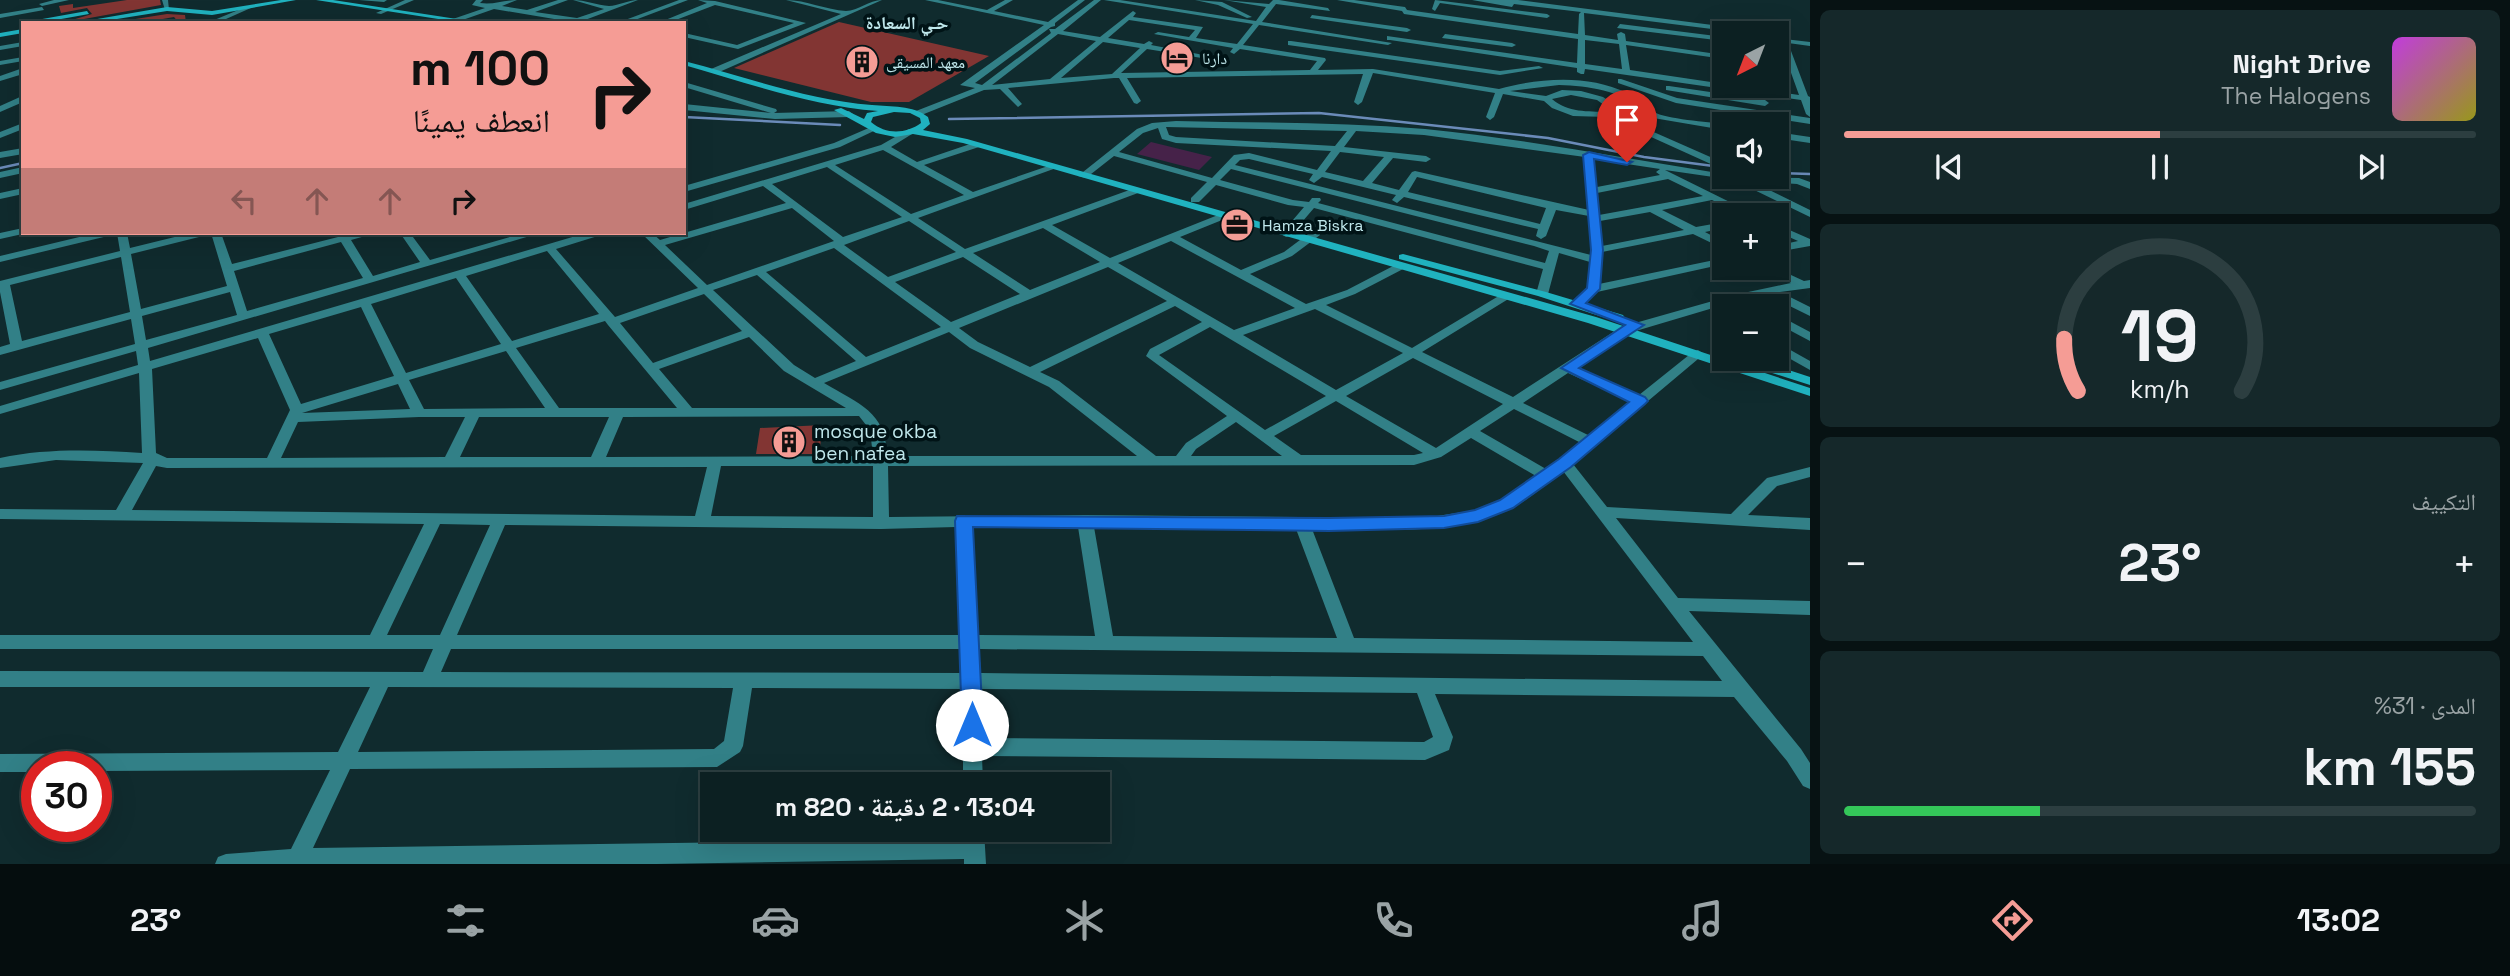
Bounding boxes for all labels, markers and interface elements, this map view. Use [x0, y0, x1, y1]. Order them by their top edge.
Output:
district label: حـي السعادة [866, 11, 949, 37]
north arrow [1712, 21, 1788, 98]
map controls [1712, 21, 1789, 371]
text: 100 m [410, 37, 550, 99]
hotel icon: دارنا [1158, 39, 1196, 77]
building icon: معهد المسيقى [843, 43, 881, 81]
text: Night Drive [2233, 47, 2371, 81]
place label: دارنا [1202, 48, 1227, 69]
icon: right [574, 49, 665, 140]
place label: معهد المسيقى [886, 52, 965, 73]
text: The Halogens [2221, 81, 2371, 111]
pin [1597, 90, 1657, 162]
text: انعطف يمينًا [413, 101, 550, 141]
icon: arrive [1608, 101, 1646, 139]
button: sound [1712, 112, 1789, 189]
icon: previous [1930, 148, 1968, 186]
icon: pause [2141, 148, 2179, 186]
icon: next [2352, 148, 2390, 186]
icon: left [225, 182, 263, 220]
icon: ahead [298, 182, 336, 220]
icon: ahead [371, 182, 409, 220]
icon: right [444, 182, 482, 220]
button: + [1712, 203, 1789, 280]
office icon: Hamza Biskra [1218, 206, 1256, 244]
place label: Hamza Biskra [1262, 215, 1364, 236]
text: 19 [2121, 290, 2199, 383]
button: − [1712, 294, 1789, 371]
text: km/h [2130, 373, 2190, 405]
place label: mosque okba ben nafea [814, 419, 937, 466]
building icon: mosque okba ben nafea [770, 423, 808, 461]
text: التكييف [2411, 487, 2476, 517]
text: 23° [2119, 530, 2202, 596]
text: − [1844, 540, 1868, 588]
text: + [2452, 540, 2476, 588]
position arrow [935, 688, 1009, 762]
text: المدى · 31% [2374, 691, 2476, 721]
text: 155 km [2303, 734, 2476, 800]
speed limit sign: 30 [21, 751, 112, 842]
text: 13:04 · 2 دقيقة · 820 m [775, 790, 1035, 824]
icon: filters [441, 896, 490, 945]
icon: car [751, 896, 800, 945]
icon: climate [1060, 896, 1109, 945]
icon: phone [1369, 896, 1418, 945]
icon: music [1678, 896, 1727, 945]
icon: directions [1988, 896, 2037, 945]
text: 23° [130, 900, 181, 940]
text: 13:02 [2297, 900, 2380, 940]

